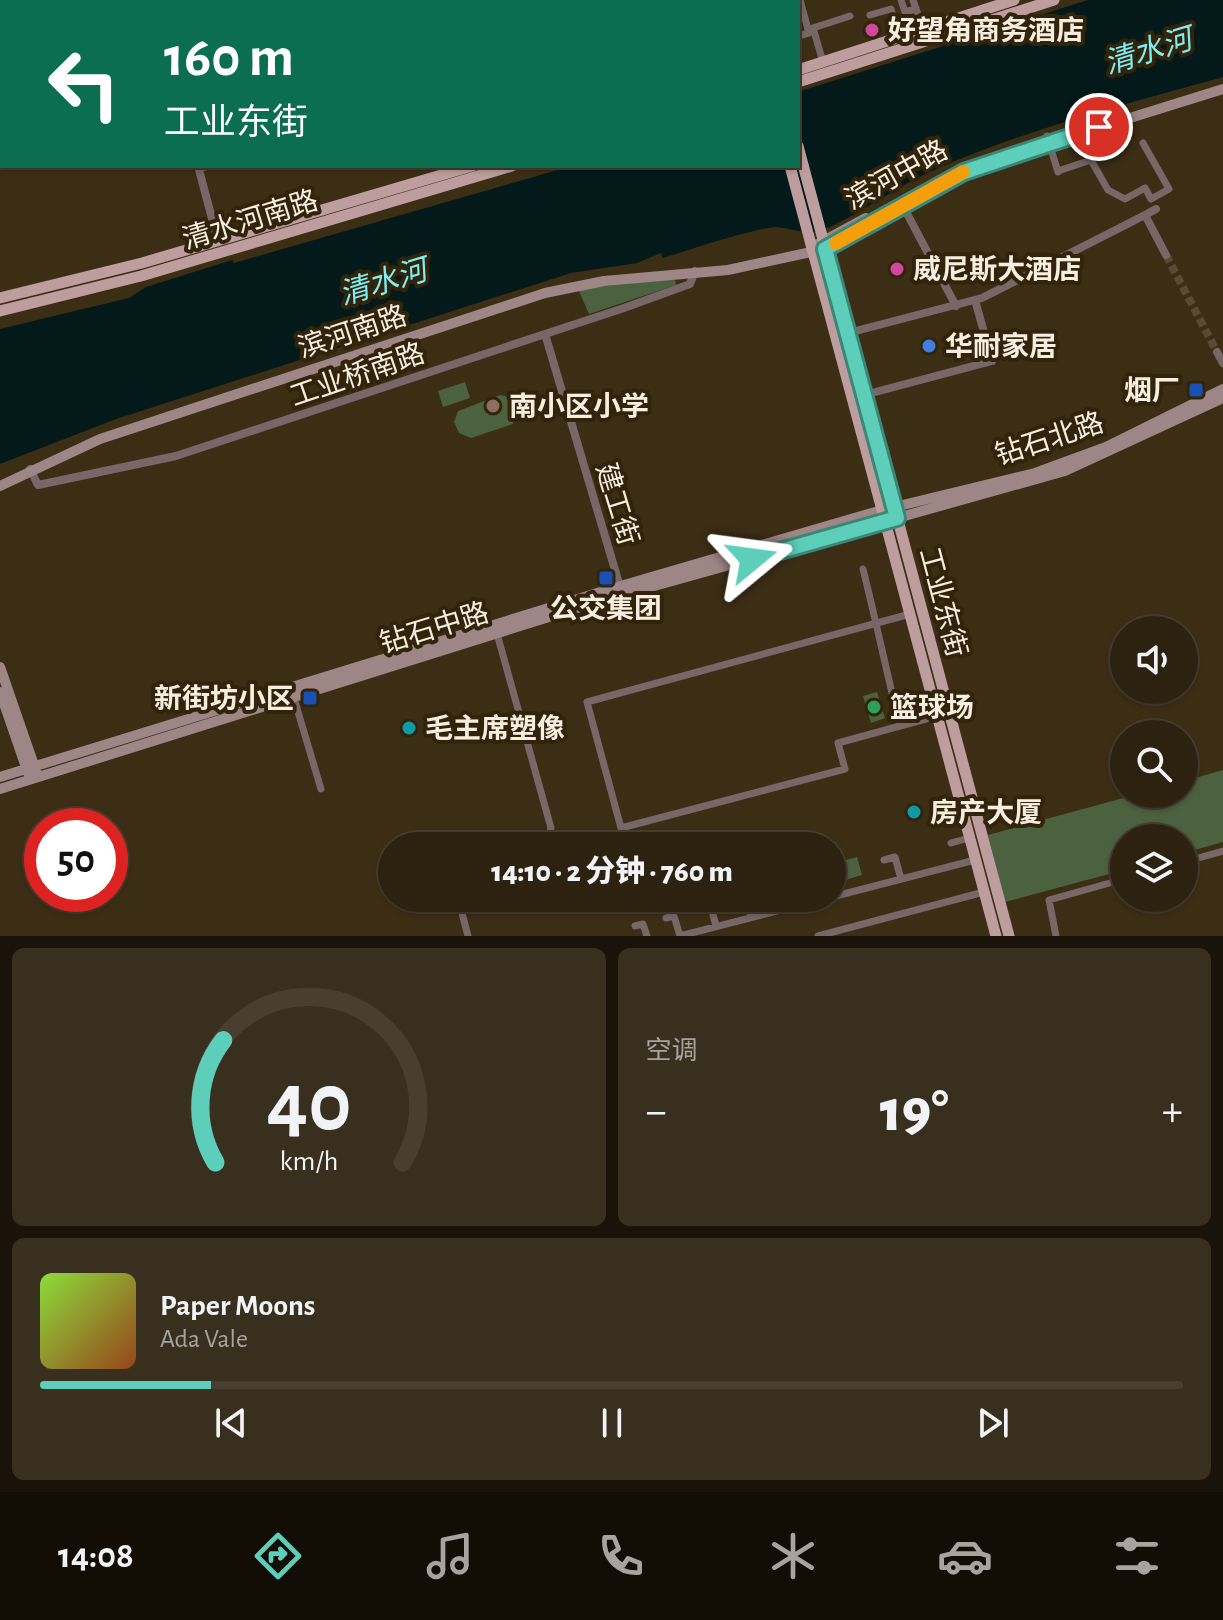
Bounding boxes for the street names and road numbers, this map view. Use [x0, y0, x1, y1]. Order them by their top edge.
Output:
street label: 滨河中路 [840, 135, 953, 215]
street label: 清水河南路 [179, 185, 322, 255]
street label: 滨河南路 [294, 300, 410, 364]
street label: 工业桥南路 [286, 338, 428, 412]
street label: 钻石北路 [991, 407, 1107, 471]
street label: 建工街 [590, 460, 644, 549]
street label: 工业东街 [914, 544, 972, 660]
street label: 钻石中路 [376, 597, 492, 659]

